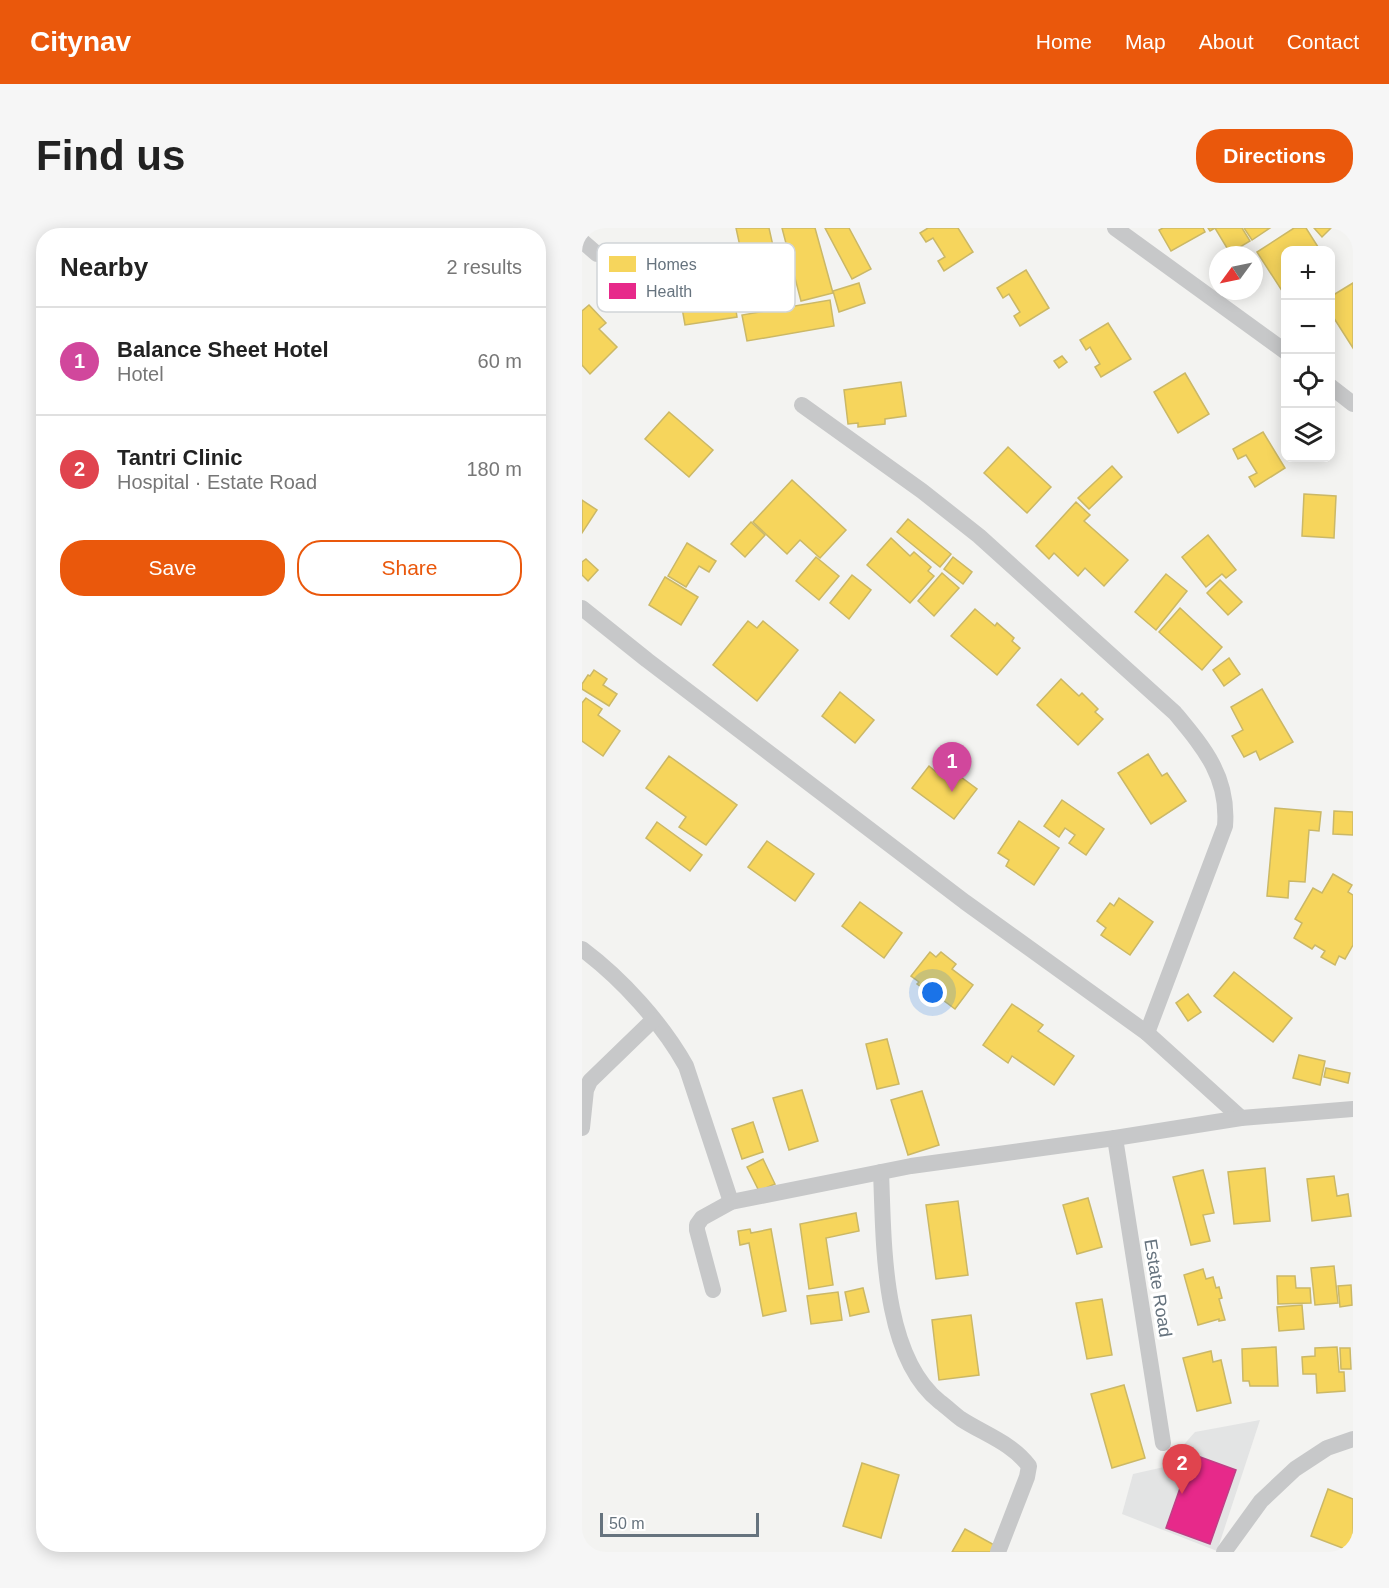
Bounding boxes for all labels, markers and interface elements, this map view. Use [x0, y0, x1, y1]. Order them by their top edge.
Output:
text: Citynav [30, 26, 131, 57]
text: Home [1036, 30, 1092, 53]
text: Map [1125, 30, 1166, 53]
text: About [1199, 30, 1254, 53]
text: Contact [1287, 30, 1359, 53]
button: Directions [1196, 129, 1353, 183]
text: Find us [36, 132, 185, 179]
legend [597, 243, 795, 312]
north arrow [1209, 246, 1263, 300]
map controls [1281, 246, 1335, 462]
button: + [1281, 246, 1335, 300]
text: Nearby [60, 252, 148, 282]
text: 2 results [446, 256, 522, 278]
text: Homes [646, 256, 697, 273]
text: Health [646, 283, 692, 300]
button: − [1281, 300, 1335, 354]
text: Balance Sheet Hotel [117, 337, 329, 362]
text: 1 [74, 350, 85, 372]
text: 60 m [478, 350, 522, 372]
button: locate [1281, 354, 1335, 408]
text: Hotel [117, 363, 164, 385]
button: layers [1281, 408, 1335, 462]
text: Tantri Clinic [117, 445, 243, 470]
text: 2 [74, 458, 85, 480]
text: 180 m [466, 458, 522, 480]
text: Hospital · Estate Road [117, 471, 317, 493]
button: Save [60, 540, 285, 596]
button: Share [297, 540, 522, 596]
pin: 1 [932, 742, 971, 792]
your location [918, 978, 947, 1007]
street label: Estate Road [1140, 1238, 1176, 1338]
pin: 2 [1162, 1444, 1202, 1494]
scale bar [600, 1510, 759, 1538]
text: 50 m [609, 1515, 645, 1532]

